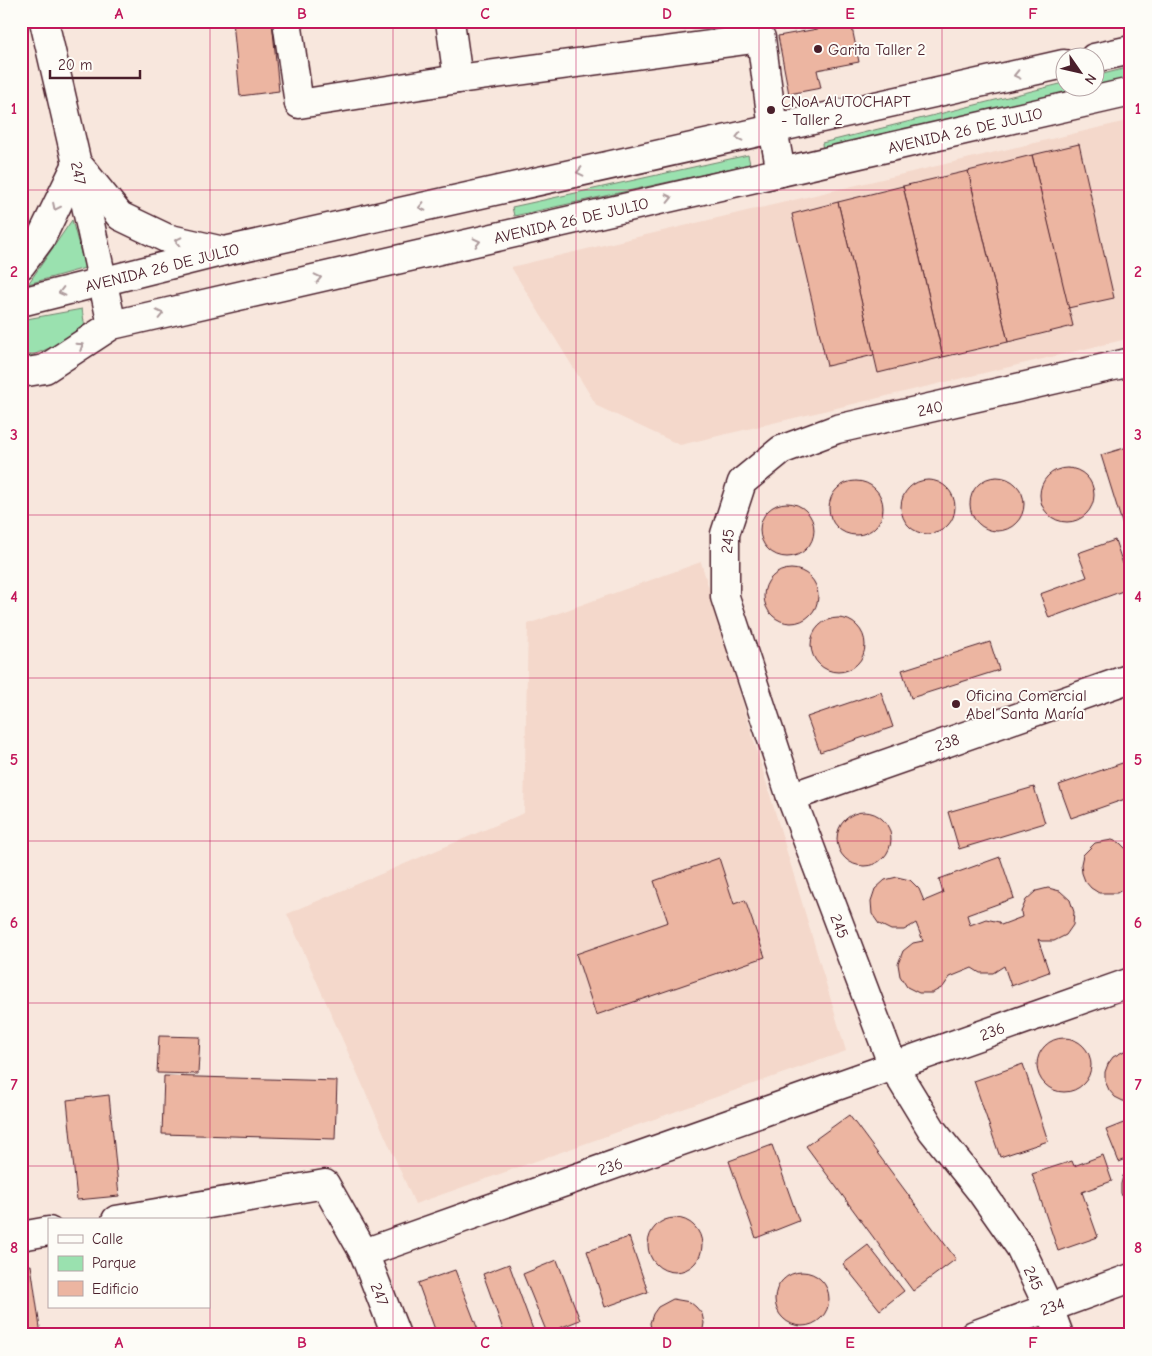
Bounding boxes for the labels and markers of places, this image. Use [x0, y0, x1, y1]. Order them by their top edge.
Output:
place label: Garita Taller 2 [828, 41, 926, 59]
marker: Garita Taller 2 [812, 43, 824, 55]
place label: CNoA AUTOCHAPT - Taller 2 [781, 93, 911, 129]
marker: CNoA AUTOCHAPT - Taller 2 [765, 104, 777, 116]
place label: Oficina Comercial Abel Santa María [966, 687, 1087, 723]
marker: Oficina Comercial Abel Santa María [950, 698, 962, 710]

